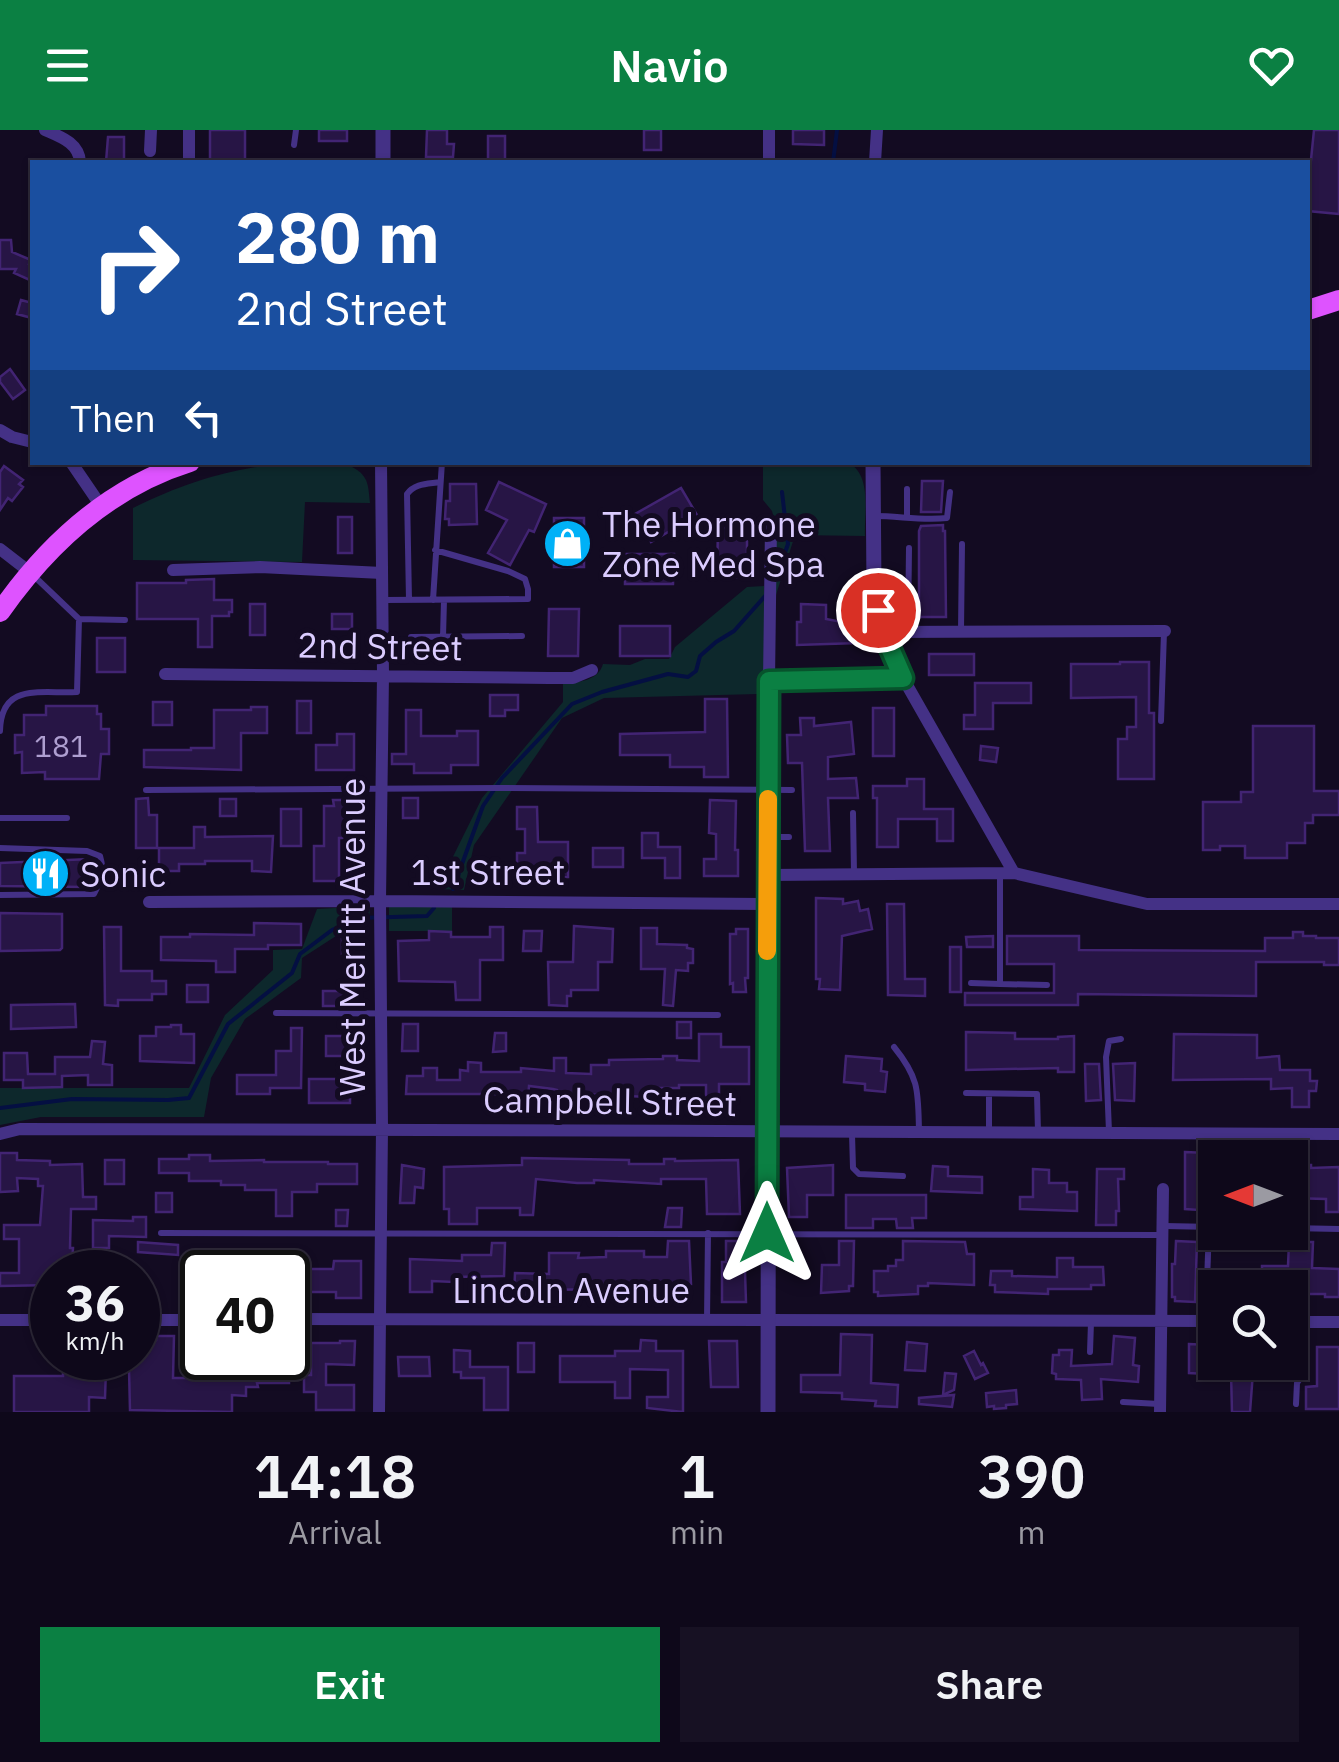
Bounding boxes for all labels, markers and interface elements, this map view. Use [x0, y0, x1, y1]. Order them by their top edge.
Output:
text: Navio [610, 36, 729, 94]
icon: menu [40, 38, 95, 93]
icon: heart [1244, 38, 1299, 93]
text: 280 m [235, 191, 440, 282]
icon: right [70, 200, 200, 330]
text: 2nd Street [235, 279, 448, 337]
icon: left [176, 390, 231, 445]
text: Then [70, 393, 156, 442]
place label: The Hormone Zone Med Spa [602, 501, 825, 587]
shop icon: The Hormone Zone Med Spa [541, 518, 593, 570]
pin [836, 568, 921, 653]
icon: arrive [851, 583, 906, 638]
street label: 2nd Street [297, 622, 463, 670]
house number: 181 [34, 726, 88, 765]
street label: West Merritt Avenue [329, 778, 375, 1096]
restaurant icon: Sonic [19, 848, 71, 900]
street label: 1st Street [411, 849, 565, 895]
place label: Sonic [80, 851, 166, 897]
street label: Campbell Street [483, 1076, 737, 1126]
north arrow [1198, 1140, 1308, 1250]
map controls [1198, 1140, 1308, 1380]
position arrow [715, 1181, 819, 1285]
speed limit sign: 40 [180, 1250, 310, 1380]
street label: Lincoln Avenue [452, 1267, 690, 1313]
text: 36 [65, 1270, 125, 1335]
button: search [1198, 1270, 1308, 1380]
text: km/h [66, 1324, 124, 1357]
text: 14:18 [253, 1436, 417, 1515]
text: 1 [679, 1436, 715, 1515]
text: 390 [978, 1436, 1086, 1515]
text: Arrival [288, 1511, 382, 1553]
text: min [670, 1511, 724, 1553]
text: m [1018, 1511, 1046, 1553]
button: Exit [40, 1627, 660, 1742]
button: Share [680, 1627, 1299, 1742]

